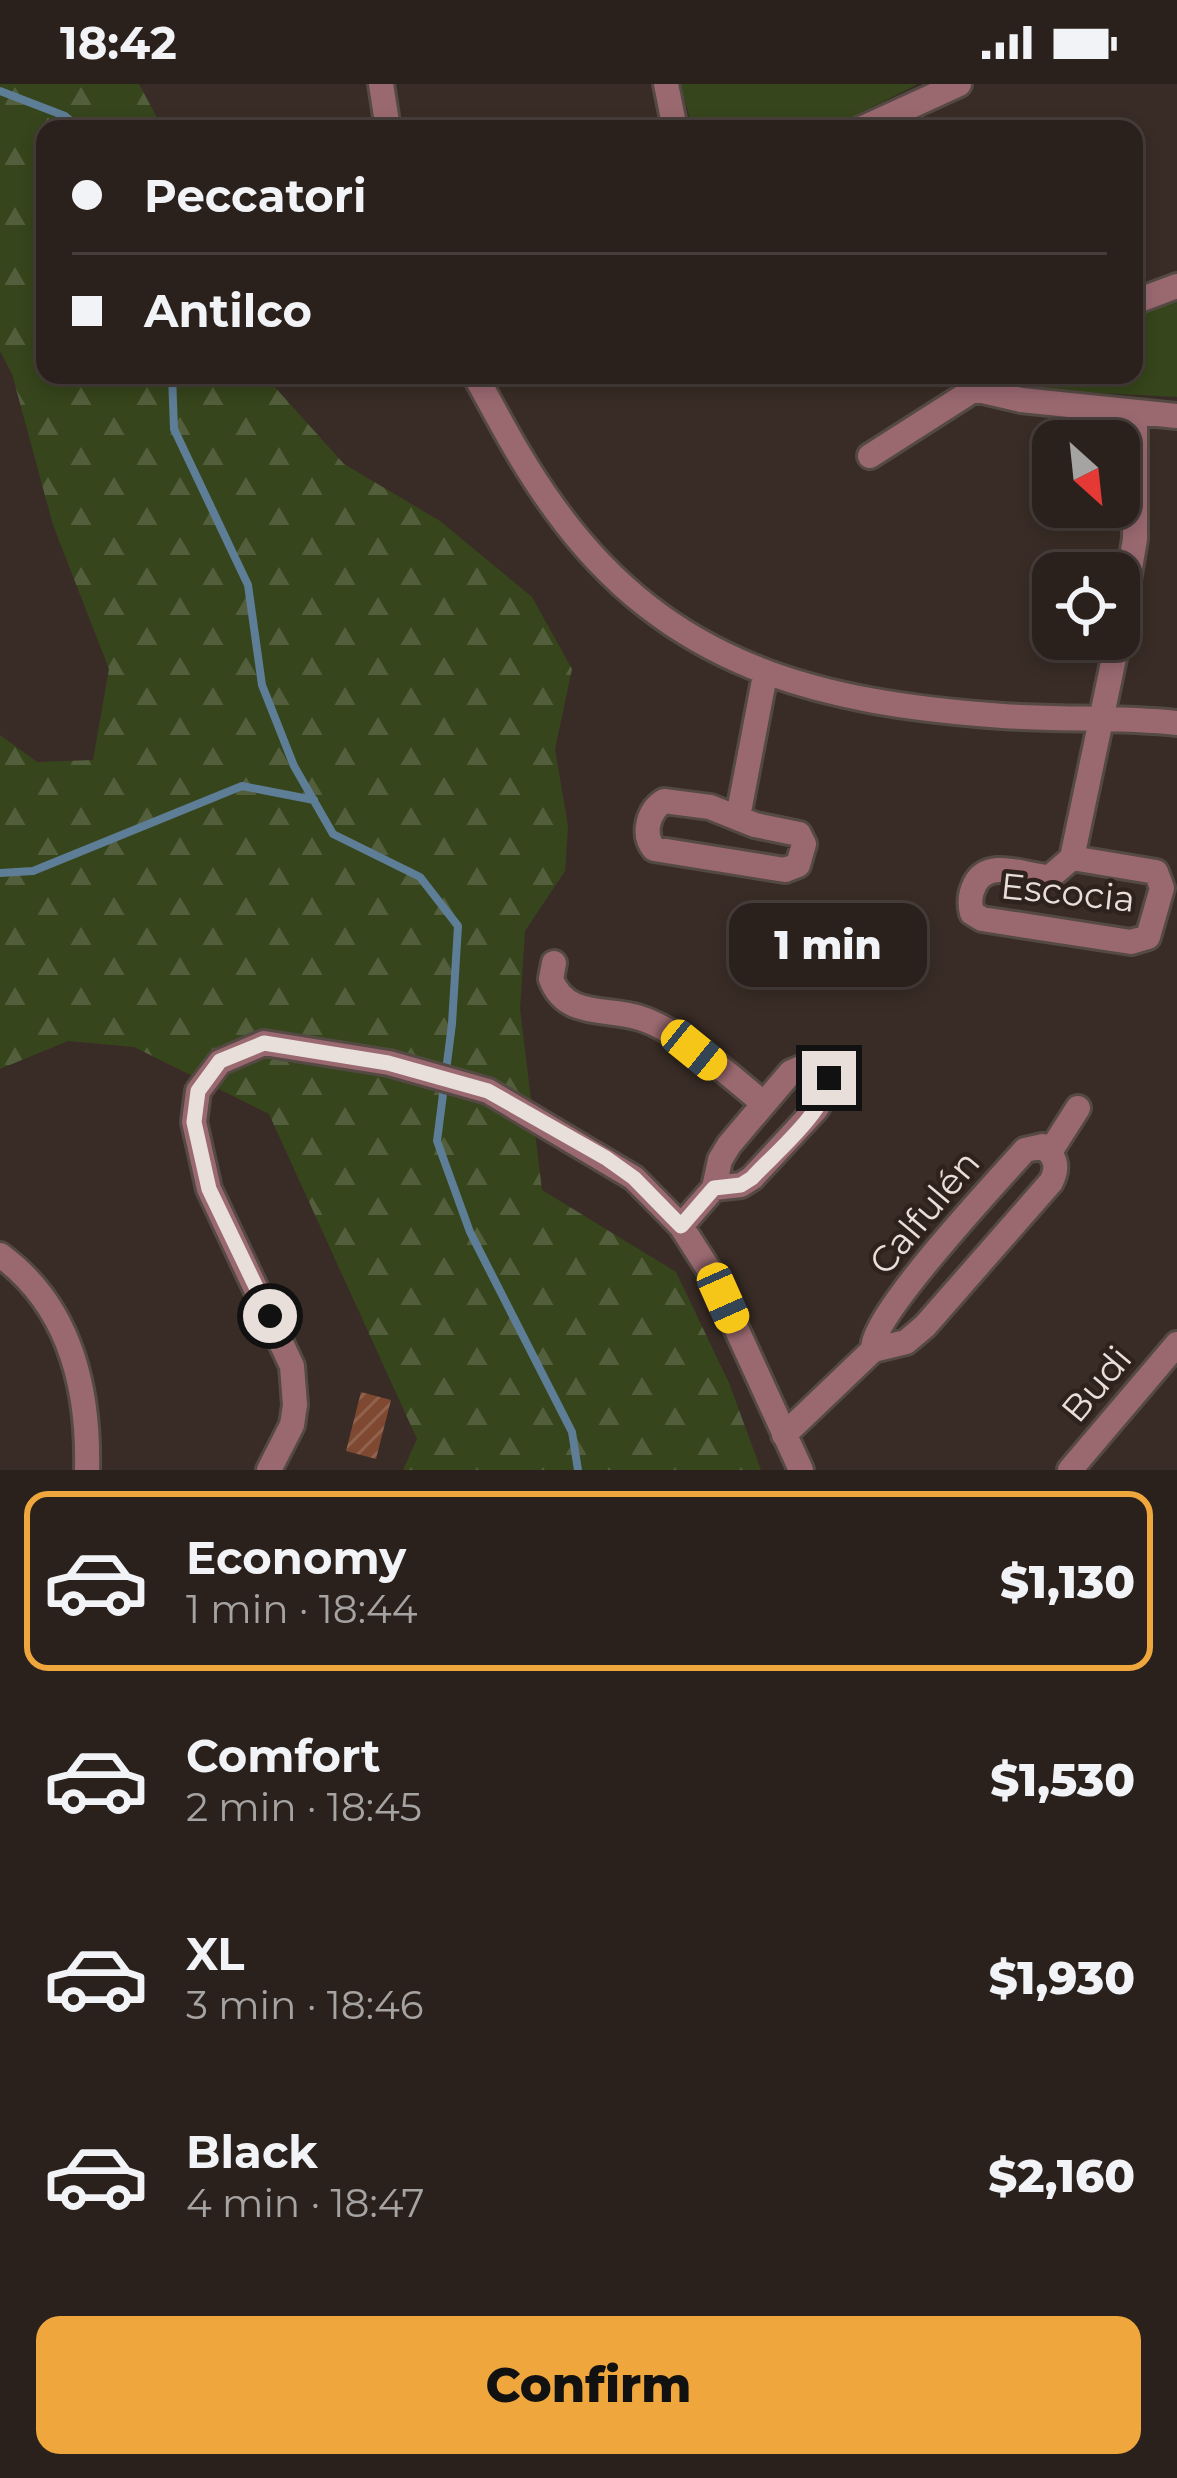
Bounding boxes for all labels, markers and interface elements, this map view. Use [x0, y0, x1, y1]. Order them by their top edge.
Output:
text: 18:42 [60, 15, 177, 70]
text: Peccatori [144, 168, 367, 223]
text: Antilco [144, 283, 312, 338]
north arrow [1032, 420, 1140, 528]
map controls [1032, 420, 1140, 660]
button: locate [1032, 552, 1140, 660]
street label: Escocia [999, 863, 1137, 921]
callout: 1 min [730, 904, 928, 988]
text: 1 min [774, 921, 882, 969]
car [655, 1013, 733, 1087]
route end [802, 1051, 856, 1105]
street label: Calfulén [859, 1141, 989, 1283]
car [692, 1258, 754, 1338]
route start [243, 1289, 297, 1343]
street label: Budi [1052, 1337, 1140, 1431]
icon: car [42, 1527, 150, 1635]
text: Economy [186, 1530, 406, 1585]
text: $1,130 [1000, 1554, 1135, 1609]
text: 1 min · 18:44 [186, 1585, 418, 1633]
icon: car [42, 1725, 150, 1833]
text: Comfort [186, 1728, 381, 1783]
text: $1,530 [990, 1752, 1135, 1807]
text: 2 min · 18:45 [186, 1783, 422, 1831]
icon: car [42, 1923, 150, 2031]
text: XL [186, 1926, 244, 1981]
text: $1,930 [989, 1950, 1135, 2005]
text: 3 min · 18:46 [186, 1981, 423, 2029]
icon: car [42, 2121, 150, 2229]
text: Black [186, 2124, 318, 2179]
text: $2,160 [988, 2148, 1135, 2203]
text: 4 min · 18:47 [186, 2179, 425, 2227]
button: Confirm [36, 2316, 1141, 2454]

